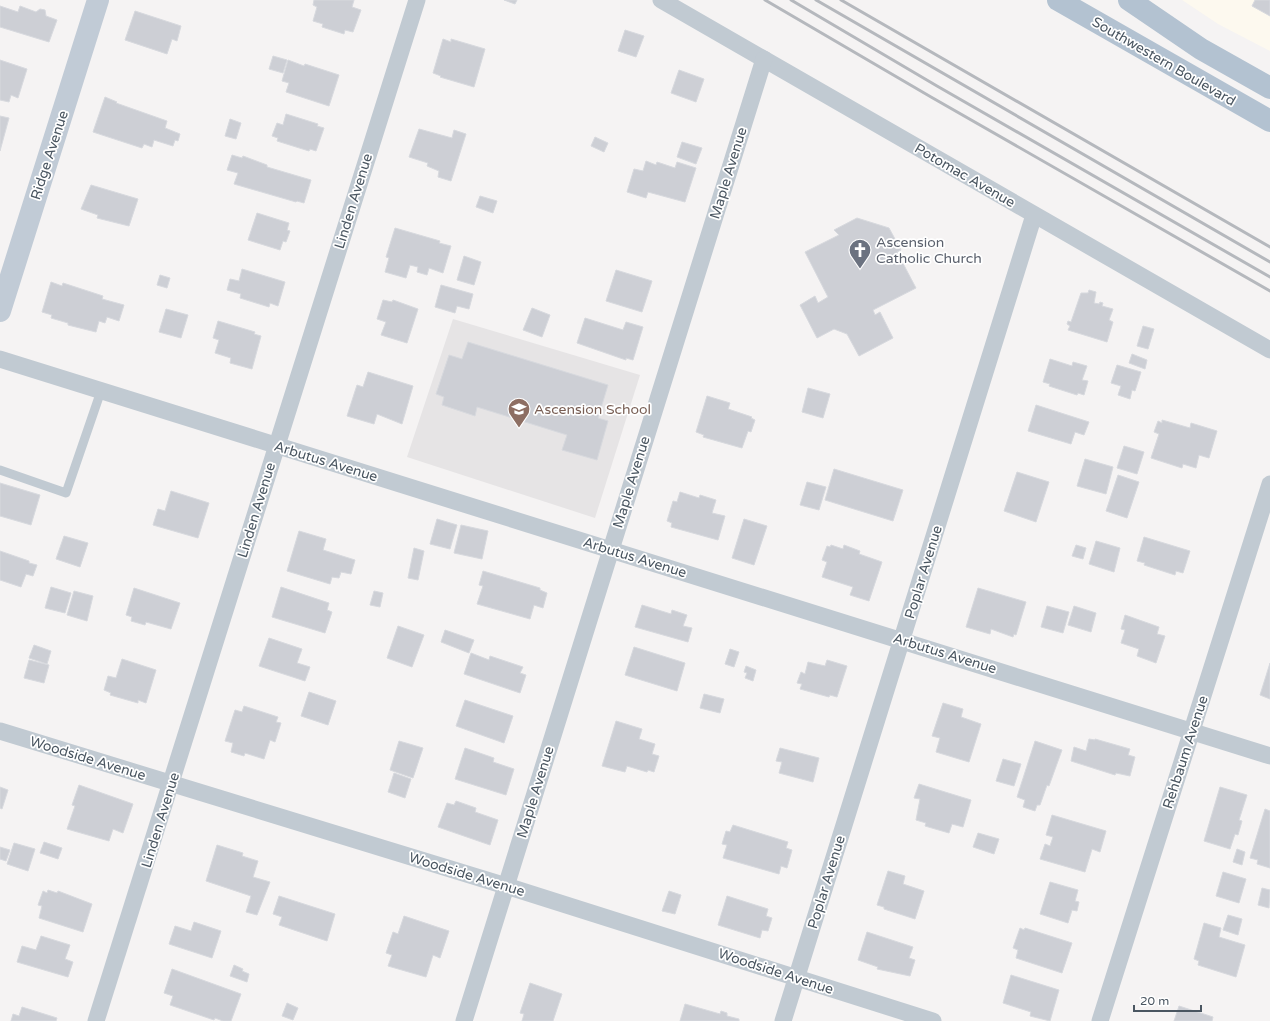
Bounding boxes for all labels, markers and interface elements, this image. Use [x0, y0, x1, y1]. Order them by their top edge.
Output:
street label: Southwestern Boulevard [1089, 13, 1239, 110]
street label: Ridge Avenue [27, 108, 72, 202]
street label: Maple Avenue [706, 125, 751, 221]
street label: Potomac Avenue [911, 140, 1018, 211]
street label: Linden Avenue [331, 151, 376, 251]
place label: Ascension Catholic Church [876, 234, 982, 267]
church icon: Ascension Catholic Church [847, 237, 873, 270]
school or university icon: Ascension School [506, 396, 532, 429]
place label: Ascension School [534, 401, 651, 418]
street label: Maple Avenue [609, 434, 654, 530]
street label: Arbutus Avenue [272, 438, 380, 485]
street label: Linden Avenue [234, 460, 279, 560]
street label: Poplar Avenue [901, 523, 946, 621]
street label: Arbutus Avenue [581, 534, 689, 581]
street label: Arbutus Avenue [891, 630, 999, 677]
street label: Rehbaum Avenue [1159, 693, 1212, 811]
street label: Woodside Avenue [28, 733, 148, 784]
street label: Maple Avenue [513, 744, 558, 840]
street label: Linden Avenue [138, 770, 183, 870]
street label: Poplar Avenue [804, 833, 849, 931]
street label: Woodside Avenue [407, 849, 527, 900]
street label: Woodside Avenue [716, 945, 836, 998]
scale bar [1134, 987, 1201, 1013]
text: 20 m [1140, 994, 1169, 1008]

